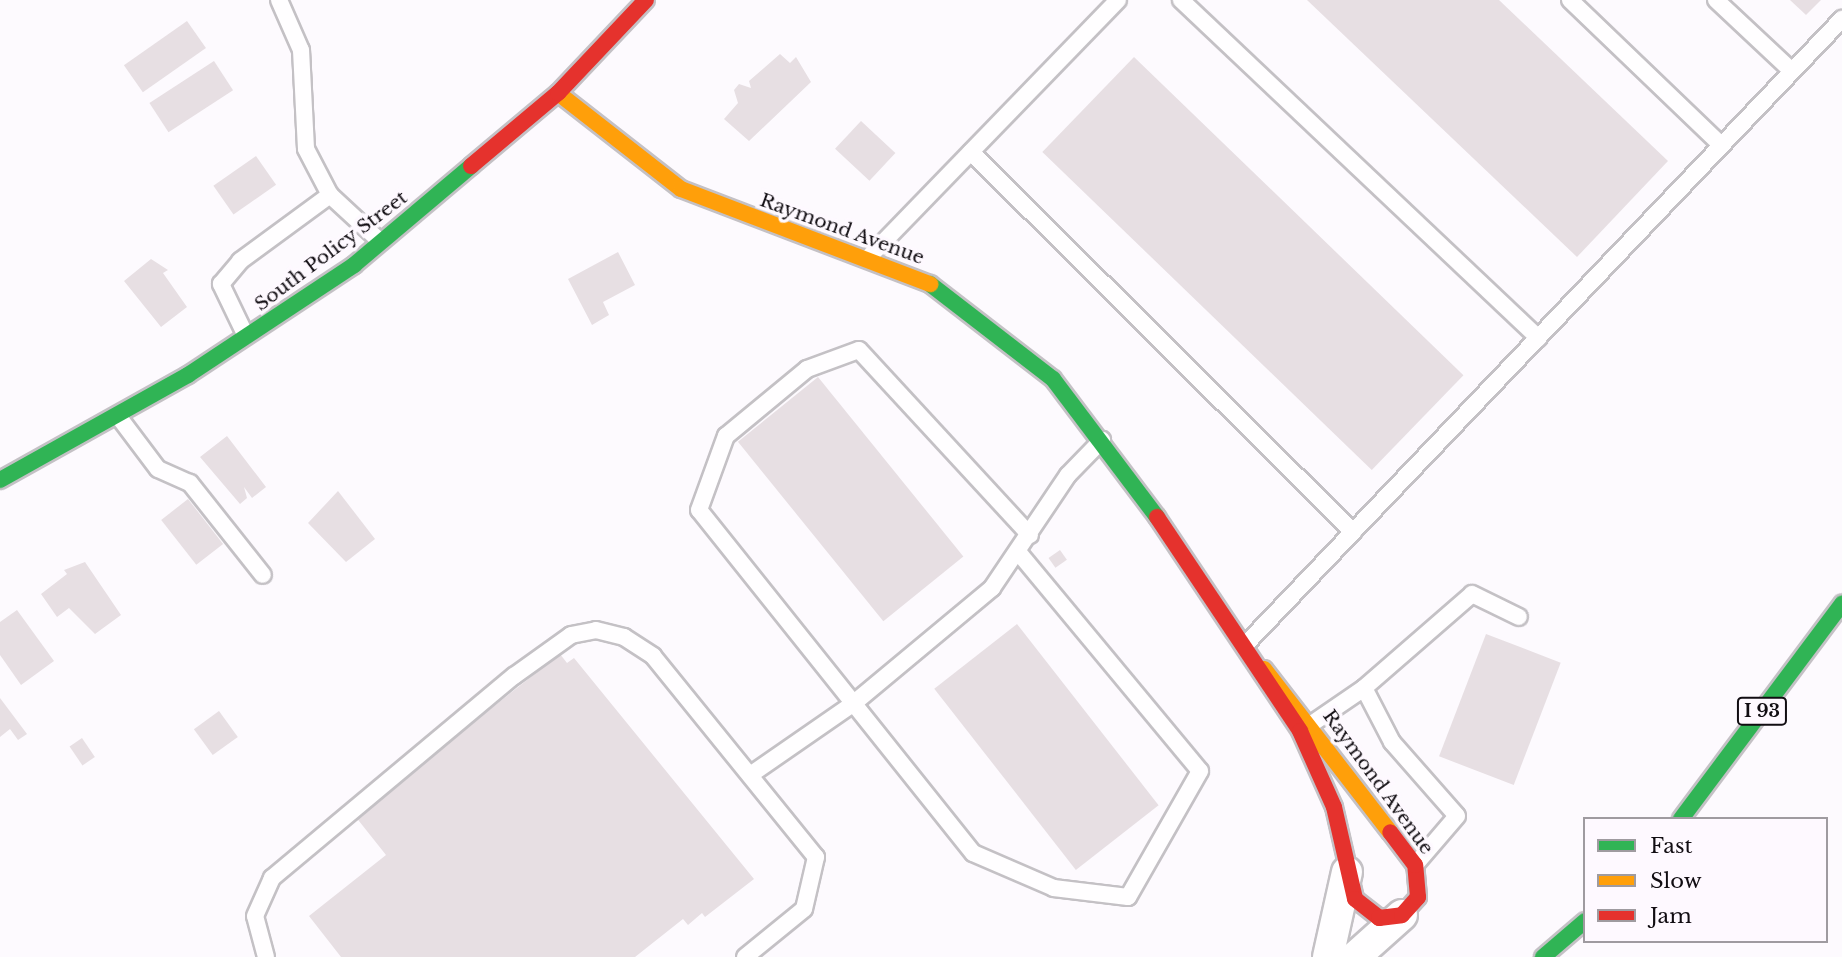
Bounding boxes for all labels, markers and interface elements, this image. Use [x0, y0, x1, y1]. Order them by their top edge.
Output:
street label: South Policy Street [250, 186, 412, 316]
street label: Raymond Avenue [756, 189, 928, 269]
road number: I 93 [1736, 696, 1788, 726]
street label: Raymond Avenue [1318, 705, 1438, 859]
legend [1583, 817, 1828, 943]
text: Fast [1650, 833, 1692, 859]
text: Slow [1650, 868, 1702, 894]
text: Jam [1650, 903, 1692, 929]

